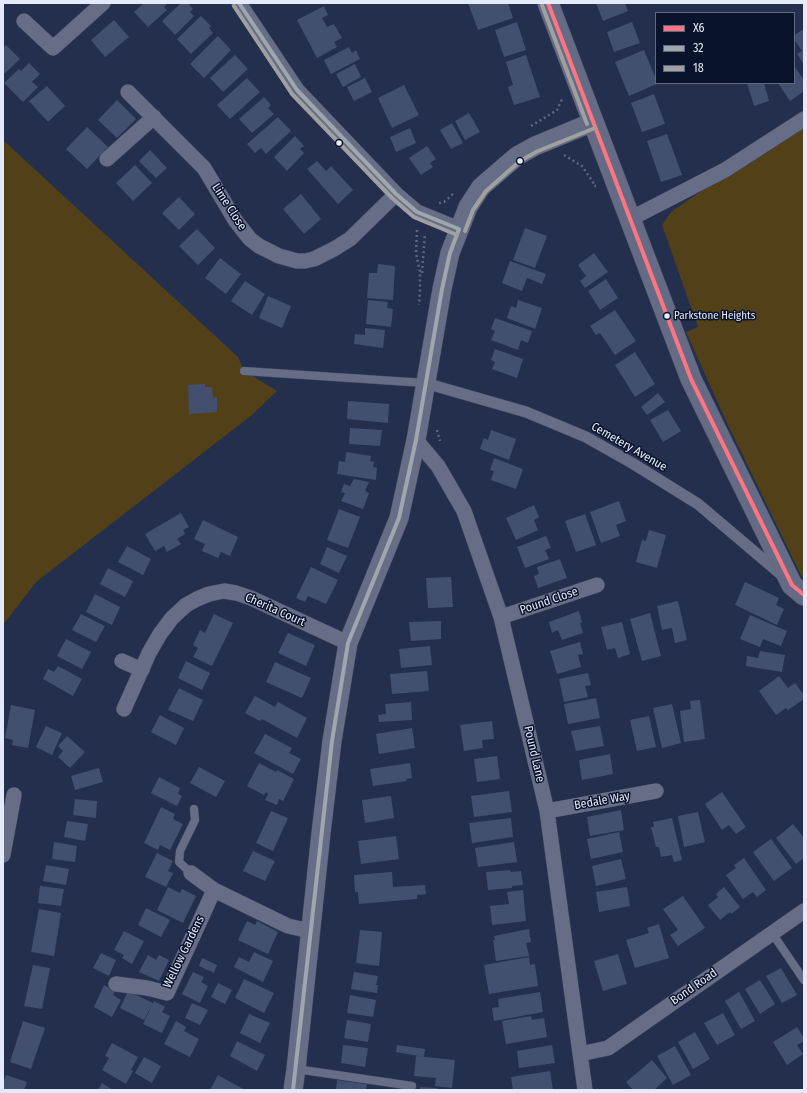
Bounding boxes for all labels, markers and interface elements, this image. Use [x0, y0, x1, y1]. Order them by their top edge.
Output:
legend [655, 12, 795, 84]
text: X6 [693, 21, 705, 35]
text: 32 [693, 41, 704, 55]
text: 18 [693, 61, 704, 75]
unlabelled marker [334, 138, 344, 148]
unlabelled marker [515, 156, 525, 166]
street label: Lime Close [209, 181, 249, 233]
place label: Parkstone Heights [674, 309, 755, 323]
marker: Parkstone Heights [662, 311, 672, 321]
street label: Cemetery Avenue [589, 420, 669, 474]
street label: Pound Close [518, 584, 580, 618]
street label: Cherita Court [243, 590, 307, 630]
street label: Pound Lane [521, 724, 547, 784]
street label: Bedale Way [573, 789, 631, 813]
street label: Wellow Gardens [160, 914, 208, 990]
street label: Bond Road [668, 966, 720, 1008]

